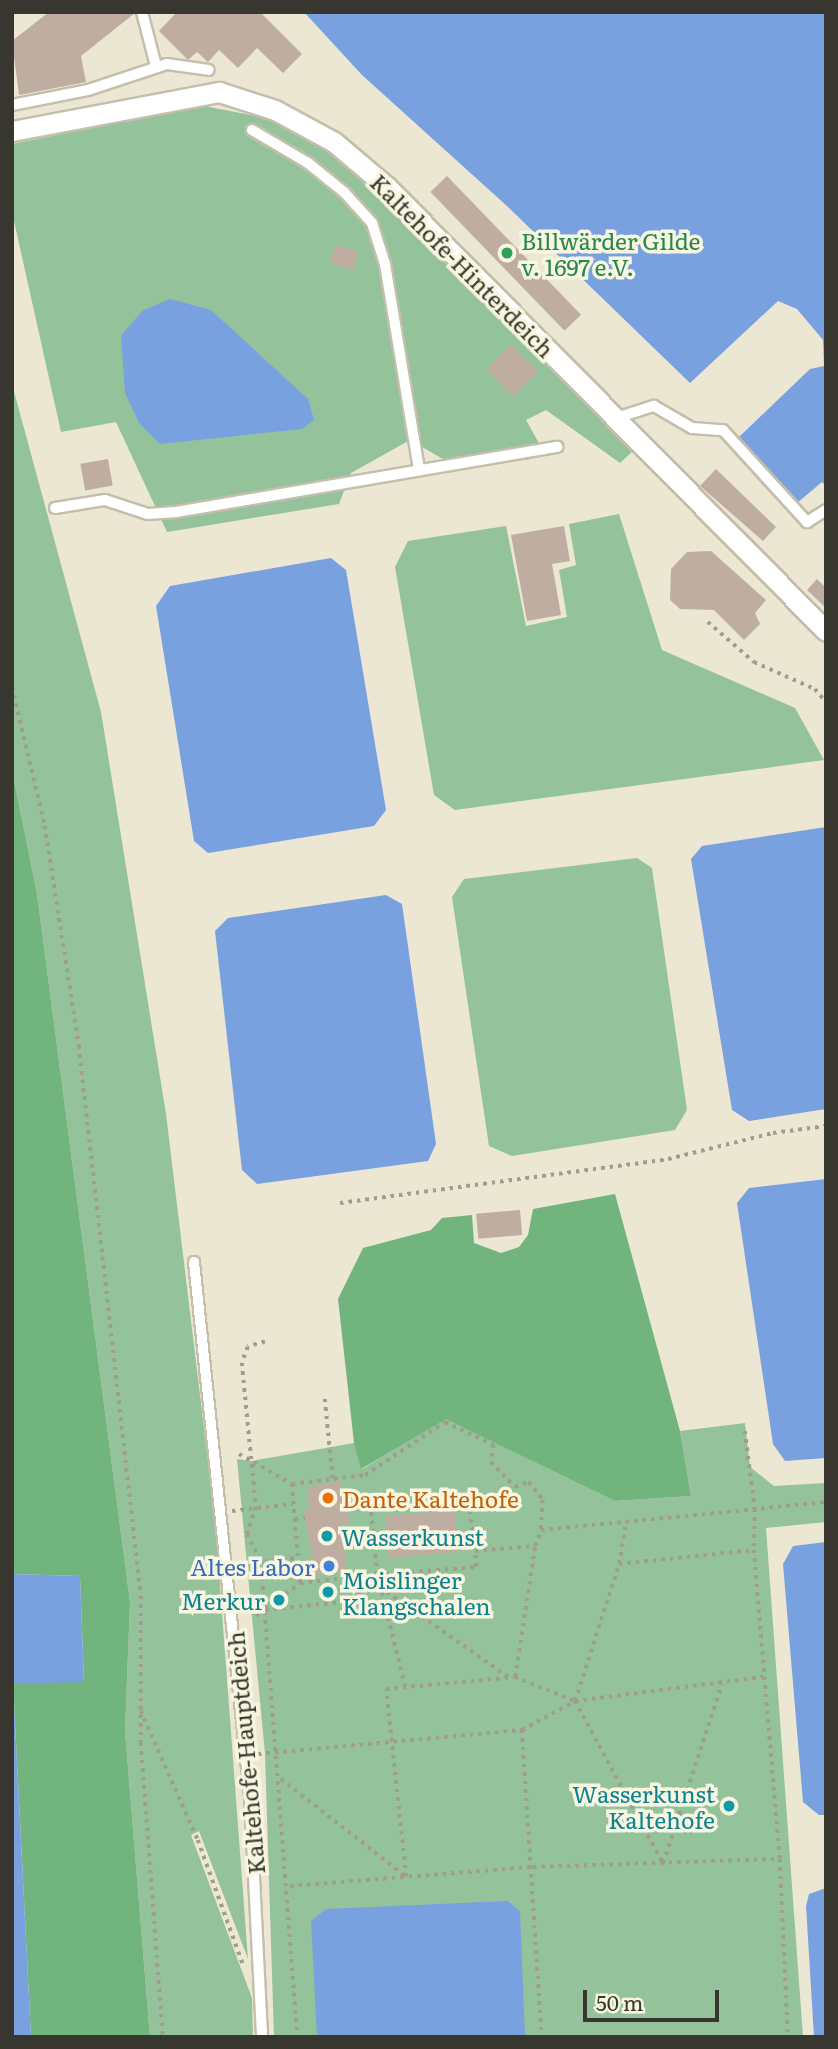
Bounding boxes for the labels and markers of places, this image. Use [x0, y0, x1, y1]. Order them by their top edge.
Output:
place label: Billwärder Gilde v. 1697 e.V. [521, 226, 700, 280]
marker: Billwärder Gilde v. 1697 e.V. [499, 245, 515, 261]
place label: Dante Kaltehofe [342, 1484, 519, 1512]
marker: Dante Kaltehofe [320, 1490, 336, 1506]
place label: Wasserkunst [341, 1522, 484, 1550]
marker: Wasserkunst [319, 1528, 335, 1544]
place label: Altes Labor [190, 1552, 315, 1580]
marker: Altes Labor [321, 1558, 337, 1574]
place label: Moislinger Klangschalen [342, 1565, 491, 1619]
marker: Moislinger Klangschalen [320, 1584, 336, 1600]
place label: Merkur [181, 1586, 265, 1614]
marker: Merkur [271, 1592, 287, 1608]
place label: Wasserkunst Kaltehofe [572, 1779, 715, 1833]
marker: Wasserkunst Kaltehofe [721, 1798, 737, 1814]

